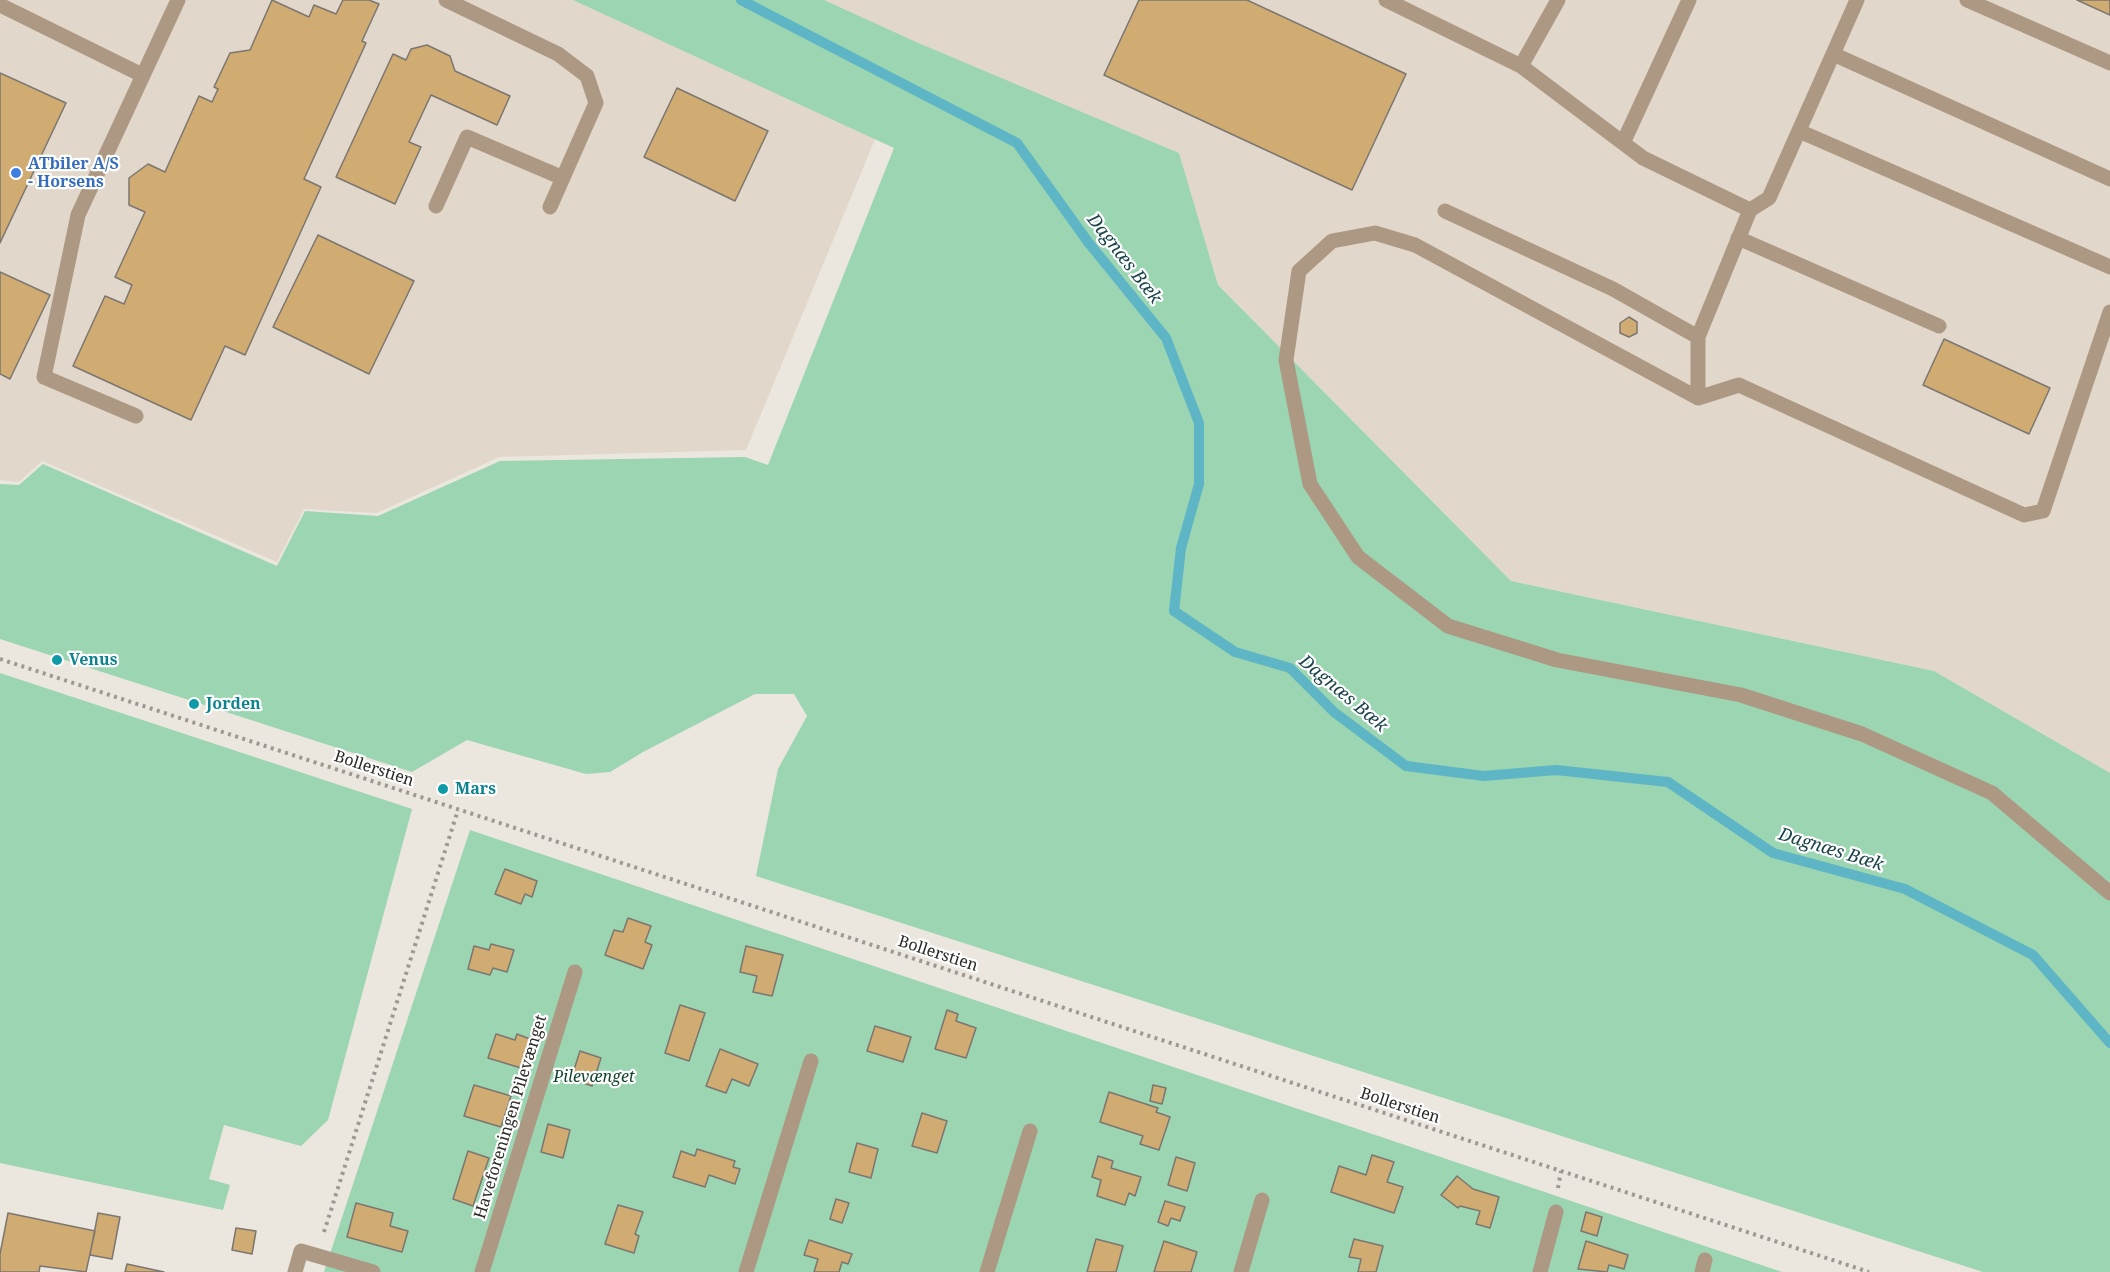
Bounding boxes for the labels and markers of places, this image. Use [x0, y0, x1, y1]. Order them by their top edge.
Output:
place label: ATbiler A/S - Horsens [28, 154, 119, 192]
marker: ATbiler A/S - Horsens [9, 166, 23, 180]
place label: Venus [69, 650, 117, 670]
marker: Venus [50, 653, 64, 667]
place label: Jorden [206, 694, 261, 714]
marker: Jorden [187, 697, 201, 711]
place label: Mars [455, 779, 496, 799]
marker: Mars [436, 782, 450, 796]

